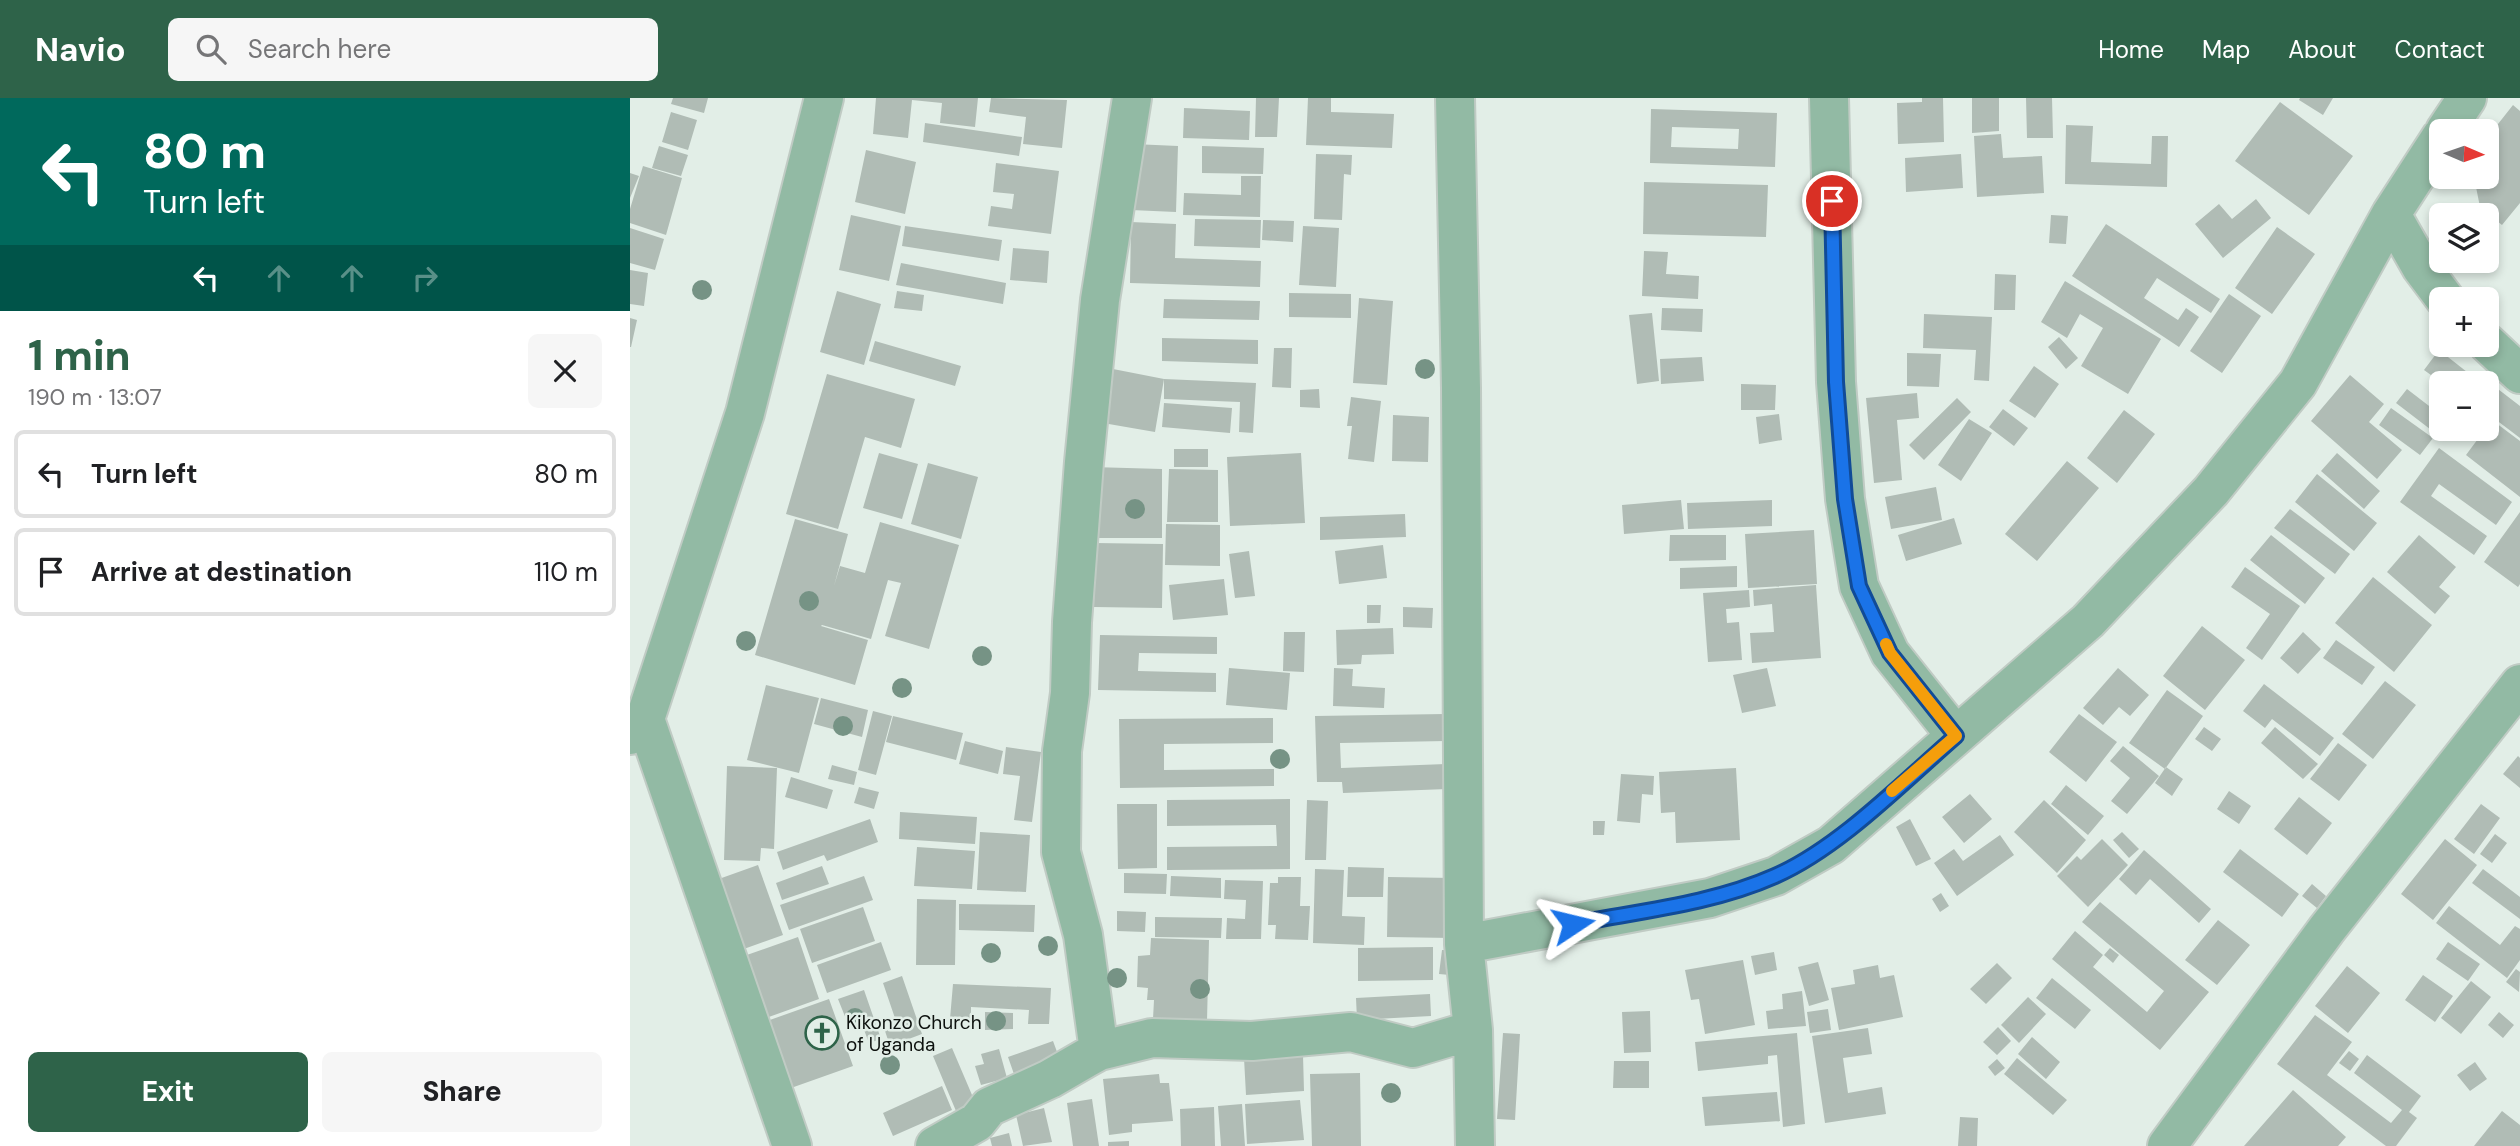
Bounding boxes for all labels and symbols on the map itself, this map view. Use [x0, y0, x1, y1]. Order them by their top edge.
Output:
north arrow [2429, 119, 2499, 189]
pin [1802, 171, 1862, 231]
position arrow [1536, 887, 1610, 961]
place label: Kikonzo Church of Uganda [846, 1010, 982, 1057]
church icon: Kikonzo Church of Uganda [803, 1014, 841, 1052]

